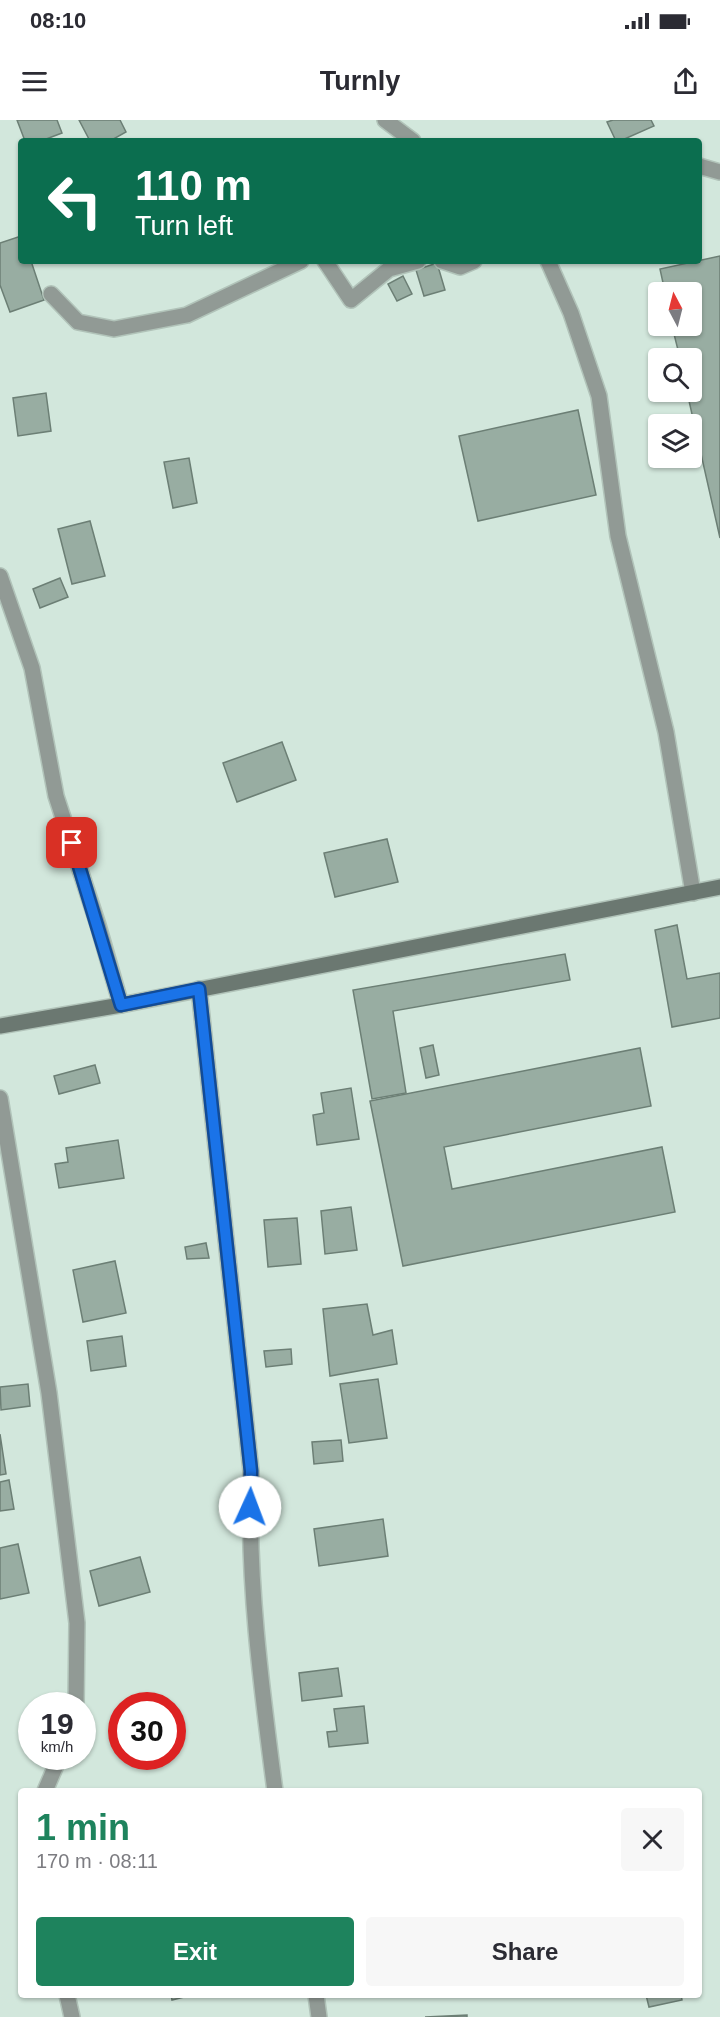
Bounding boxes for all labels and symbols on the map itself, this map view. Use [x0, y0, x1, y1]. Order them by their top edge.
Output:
north arrow [648, 282, 702, 336]
pin [46, 817, 97, 868]
position arrow [218, 1475, 282, 1539]
speed limit sign: 30 [108, 1692, 186, 1770]

